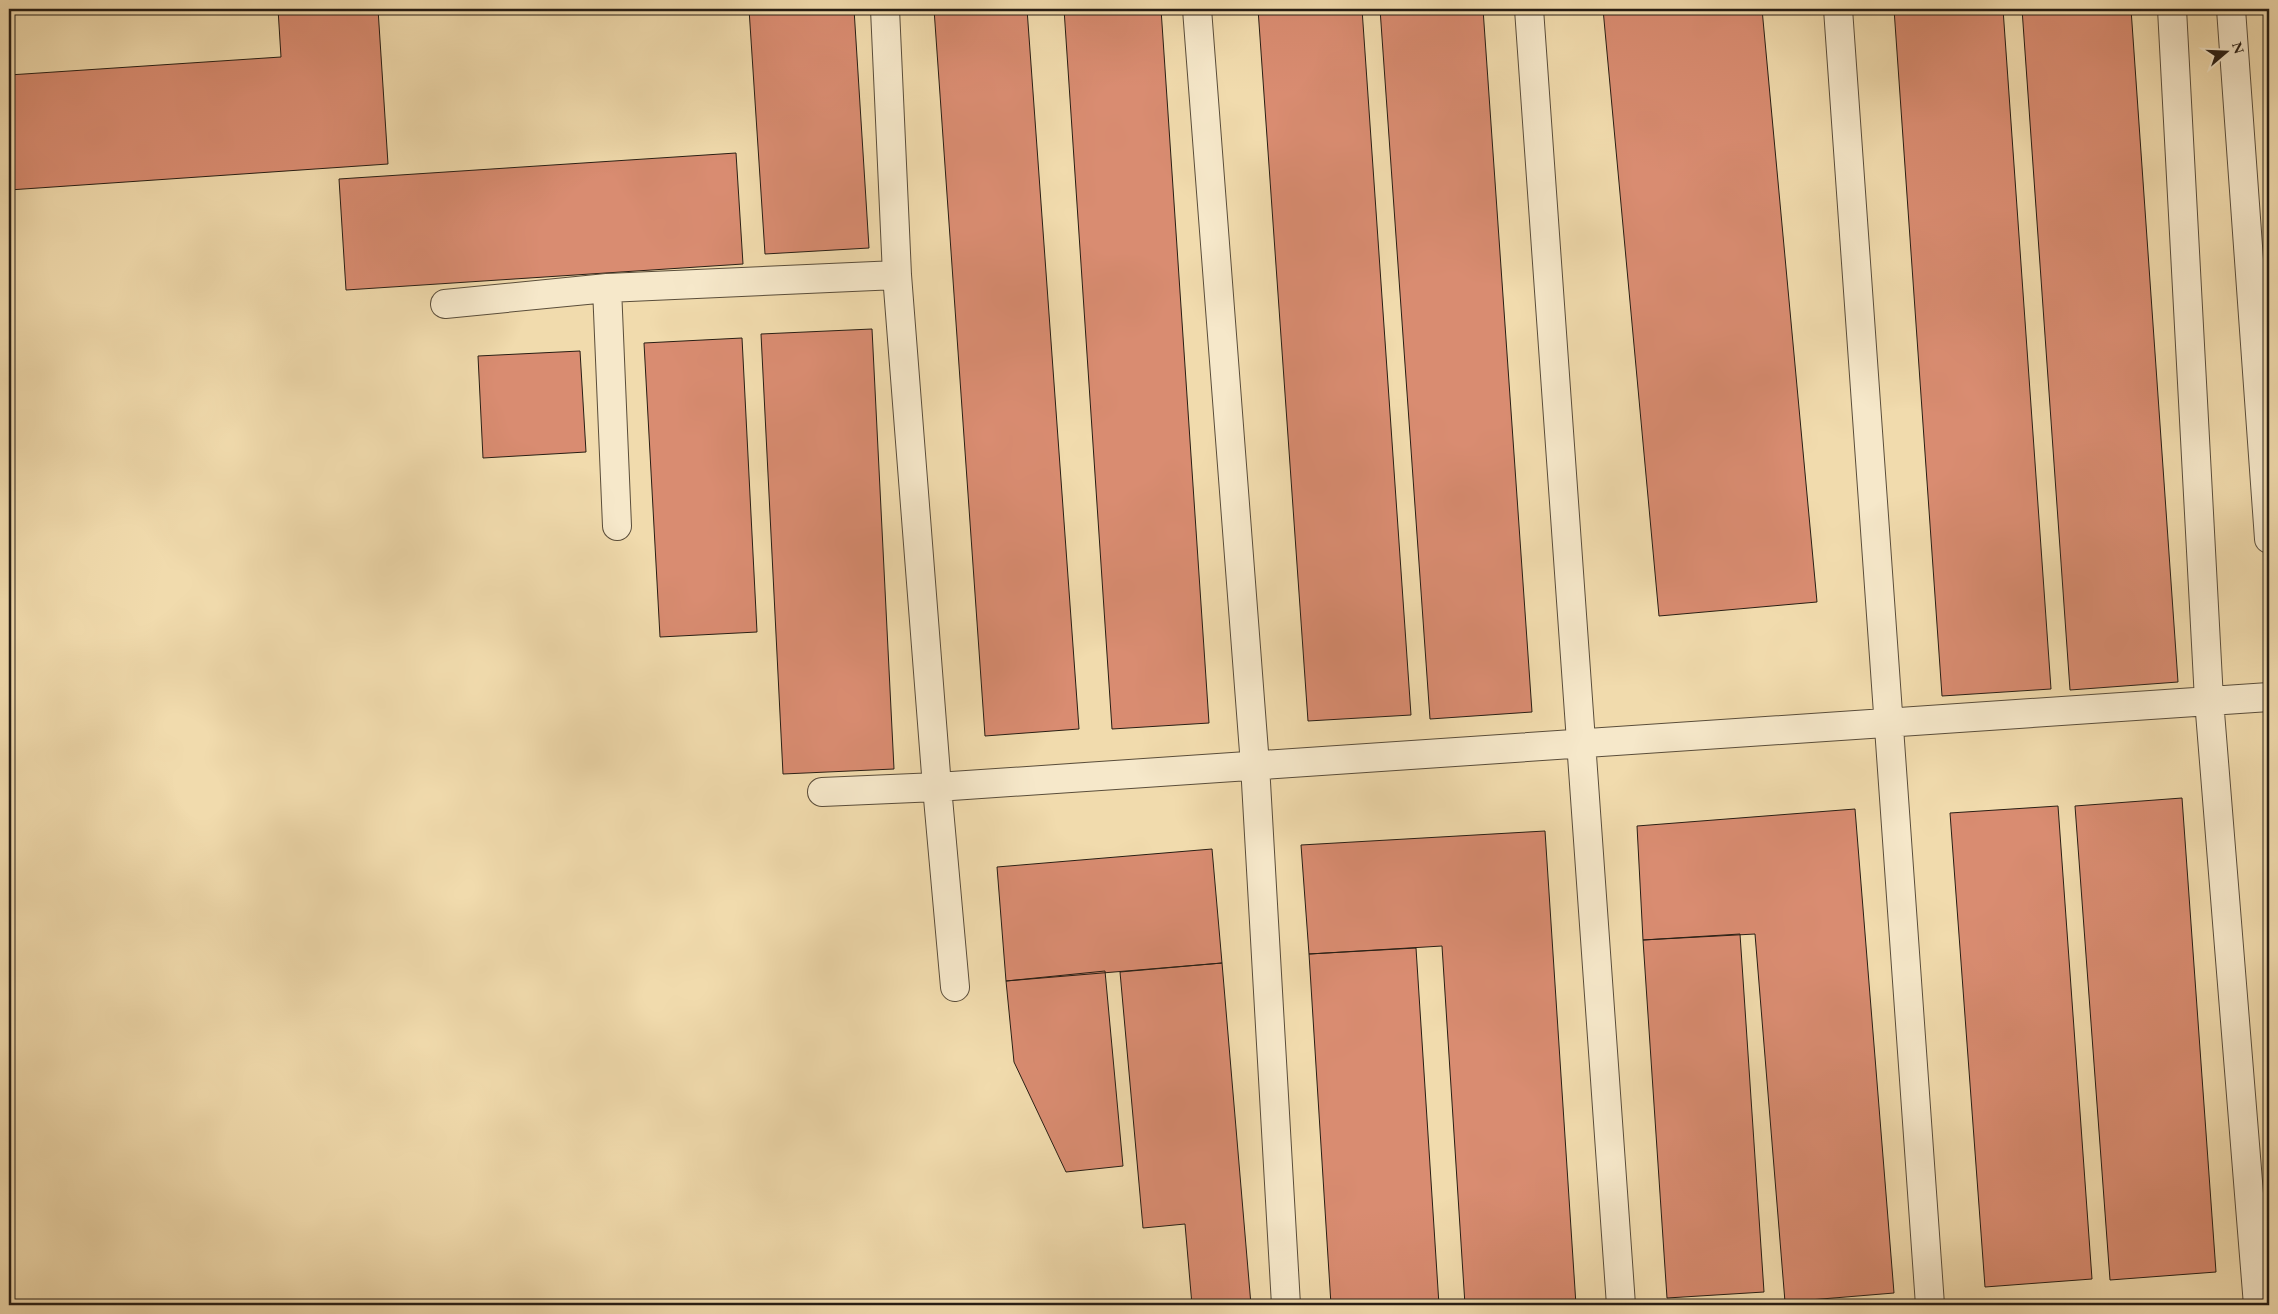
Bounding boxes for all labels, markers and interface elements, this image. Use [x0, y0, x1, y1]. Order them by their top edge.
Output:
north arrow [2200, 28, 2250, 78]
text: N [2228, 39, 2249, 57]

